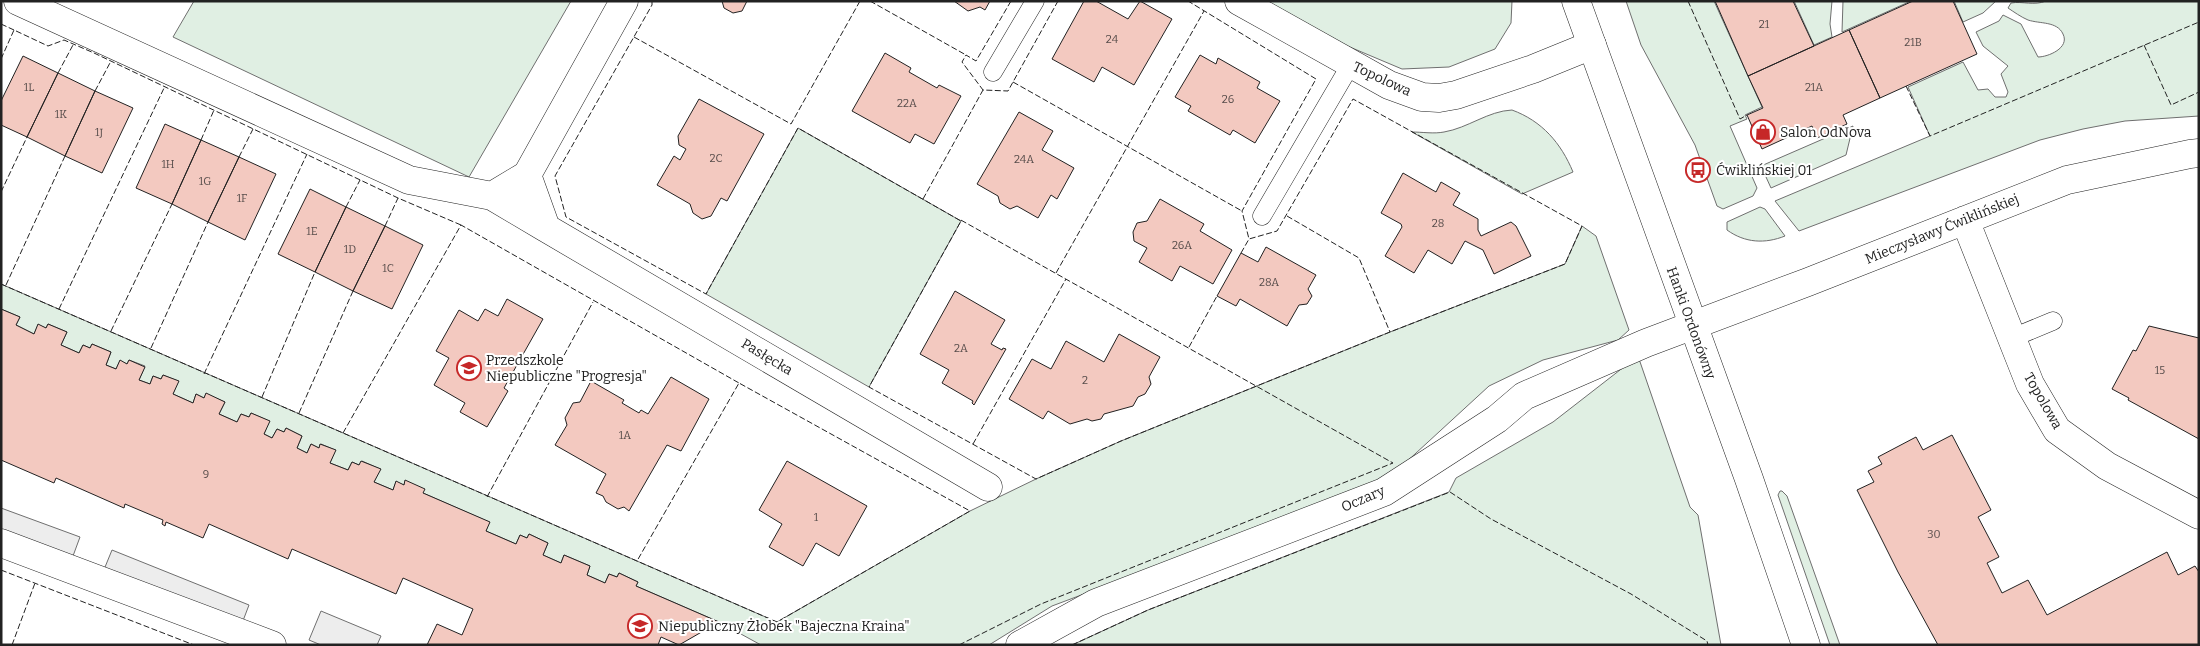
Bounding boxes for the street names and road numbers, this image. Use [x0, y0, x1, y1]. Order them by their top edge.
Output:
street label: Topolowa [1350, 58, 1414, 100]
street label: Mieczysławy Ćwiklińskiej [1862, 189, 2021, 268]
street label: Hanki Ordonówny [1663, 265, 1719, 382]
street label: Pasłęcka [738, 335, 796, 379]
street label: Topolowa [2020, 370, 2066, 433]
street label: Oczary [1339, 482, 1388, 516]

